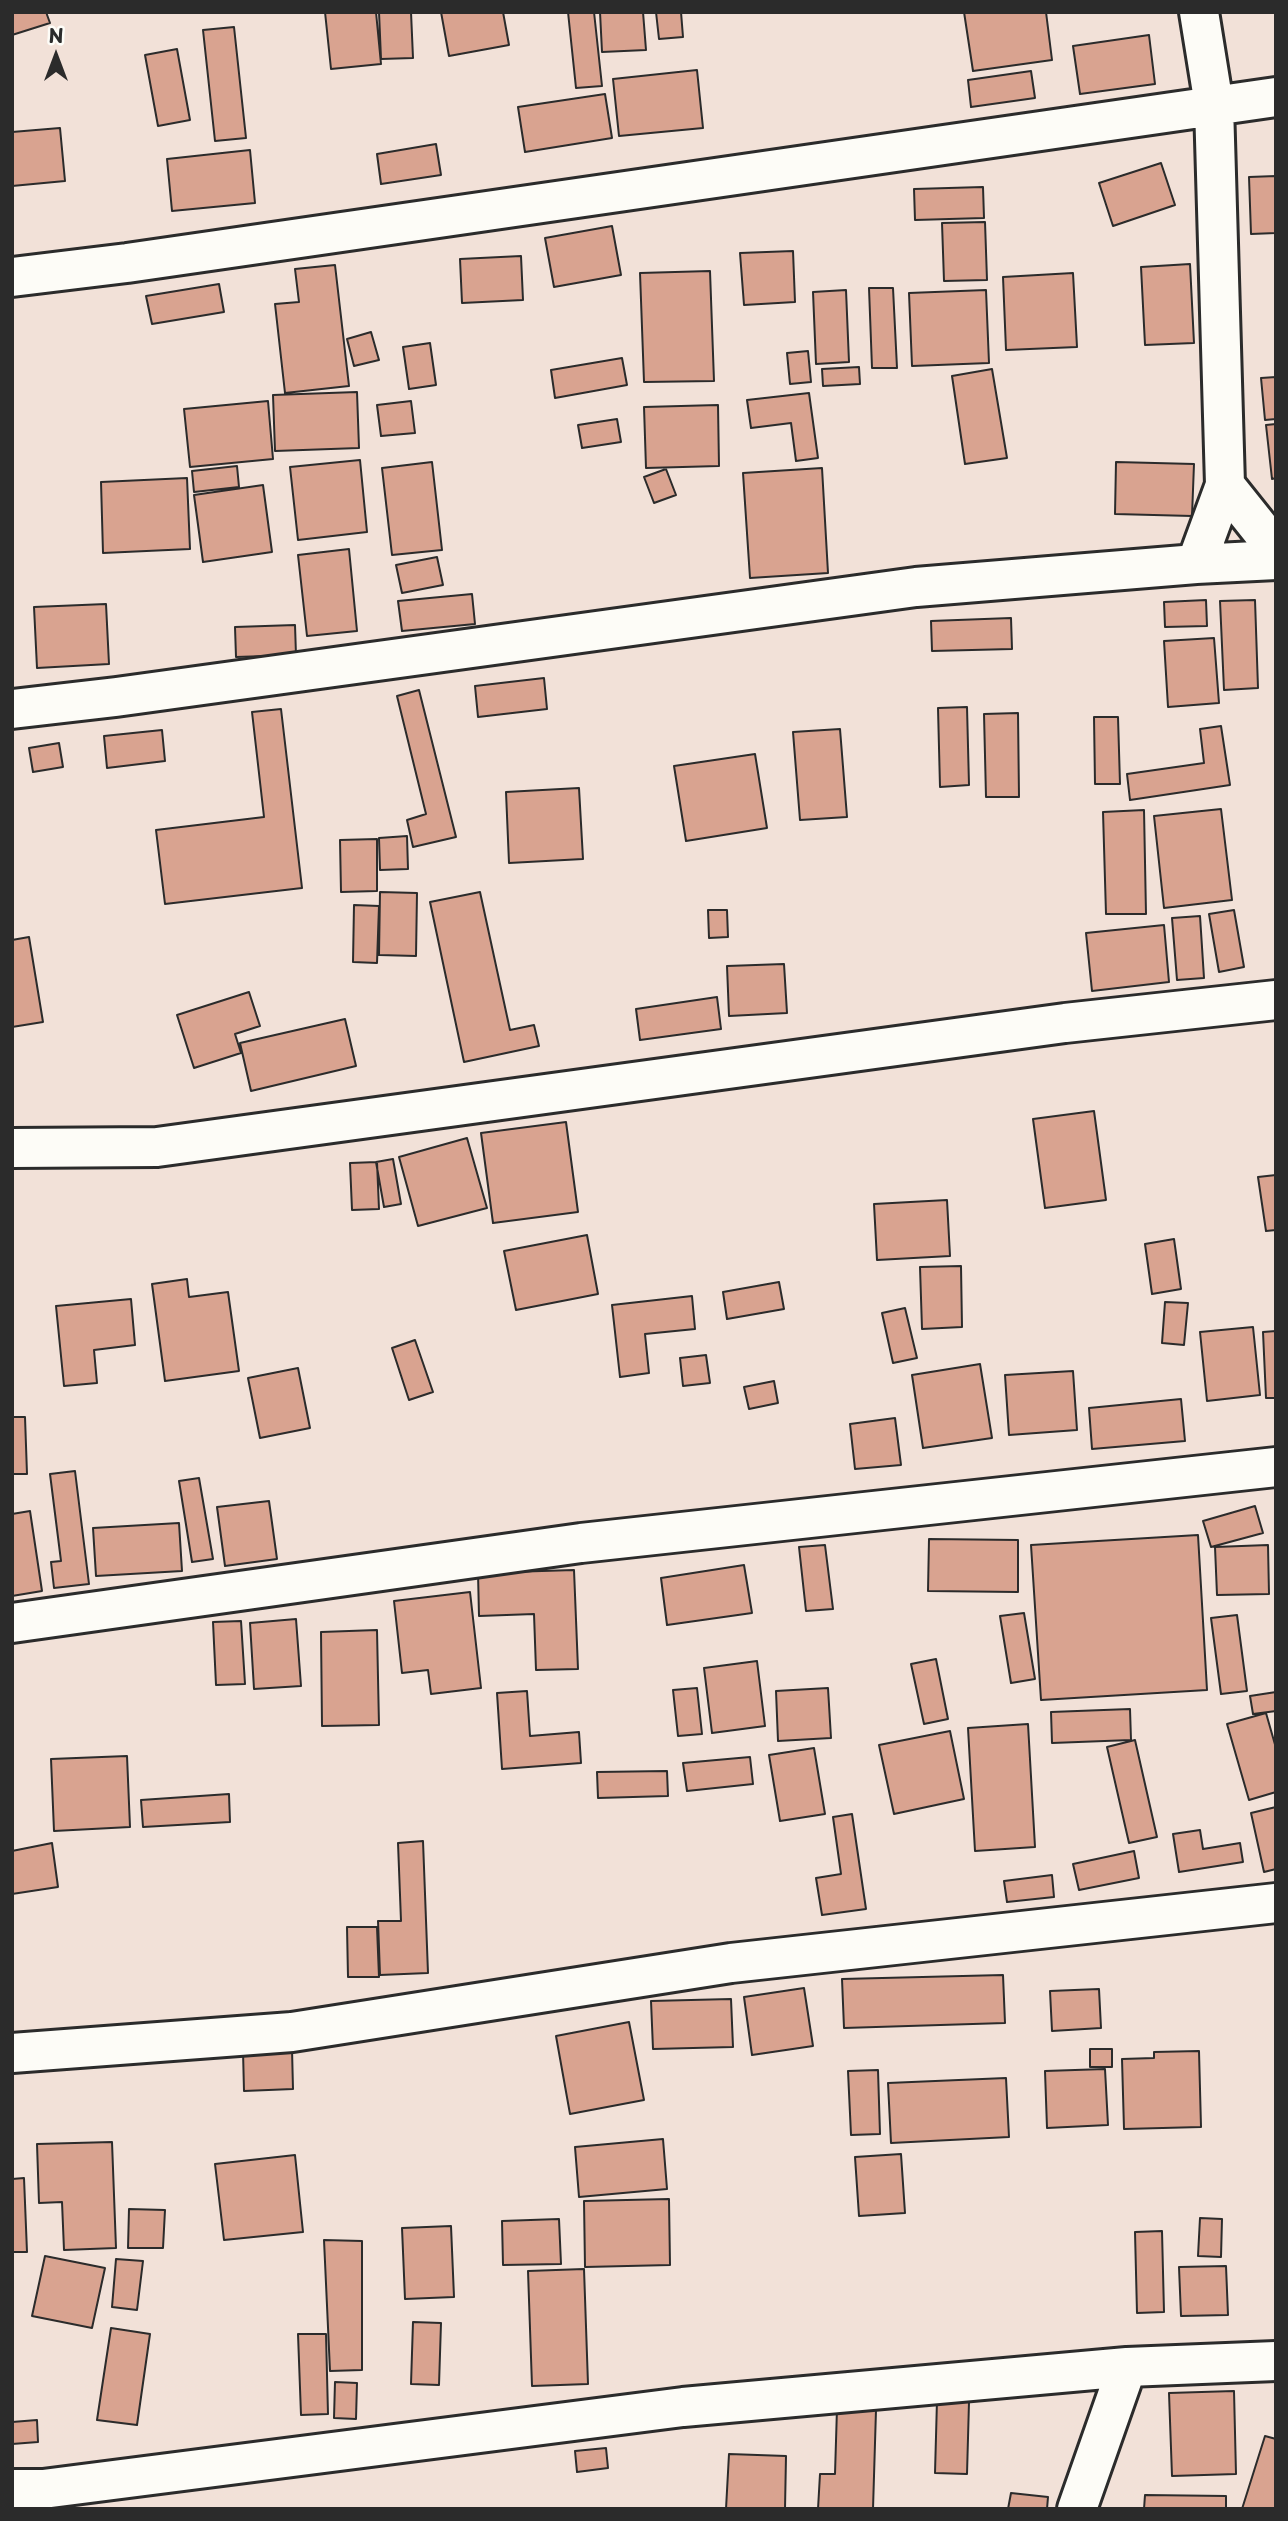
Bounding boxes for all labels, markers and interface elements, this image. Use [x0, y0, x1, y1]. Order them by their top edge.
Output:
north arrow [21, 21, 91, 91]
text: N [48, 21, 64, 49]

